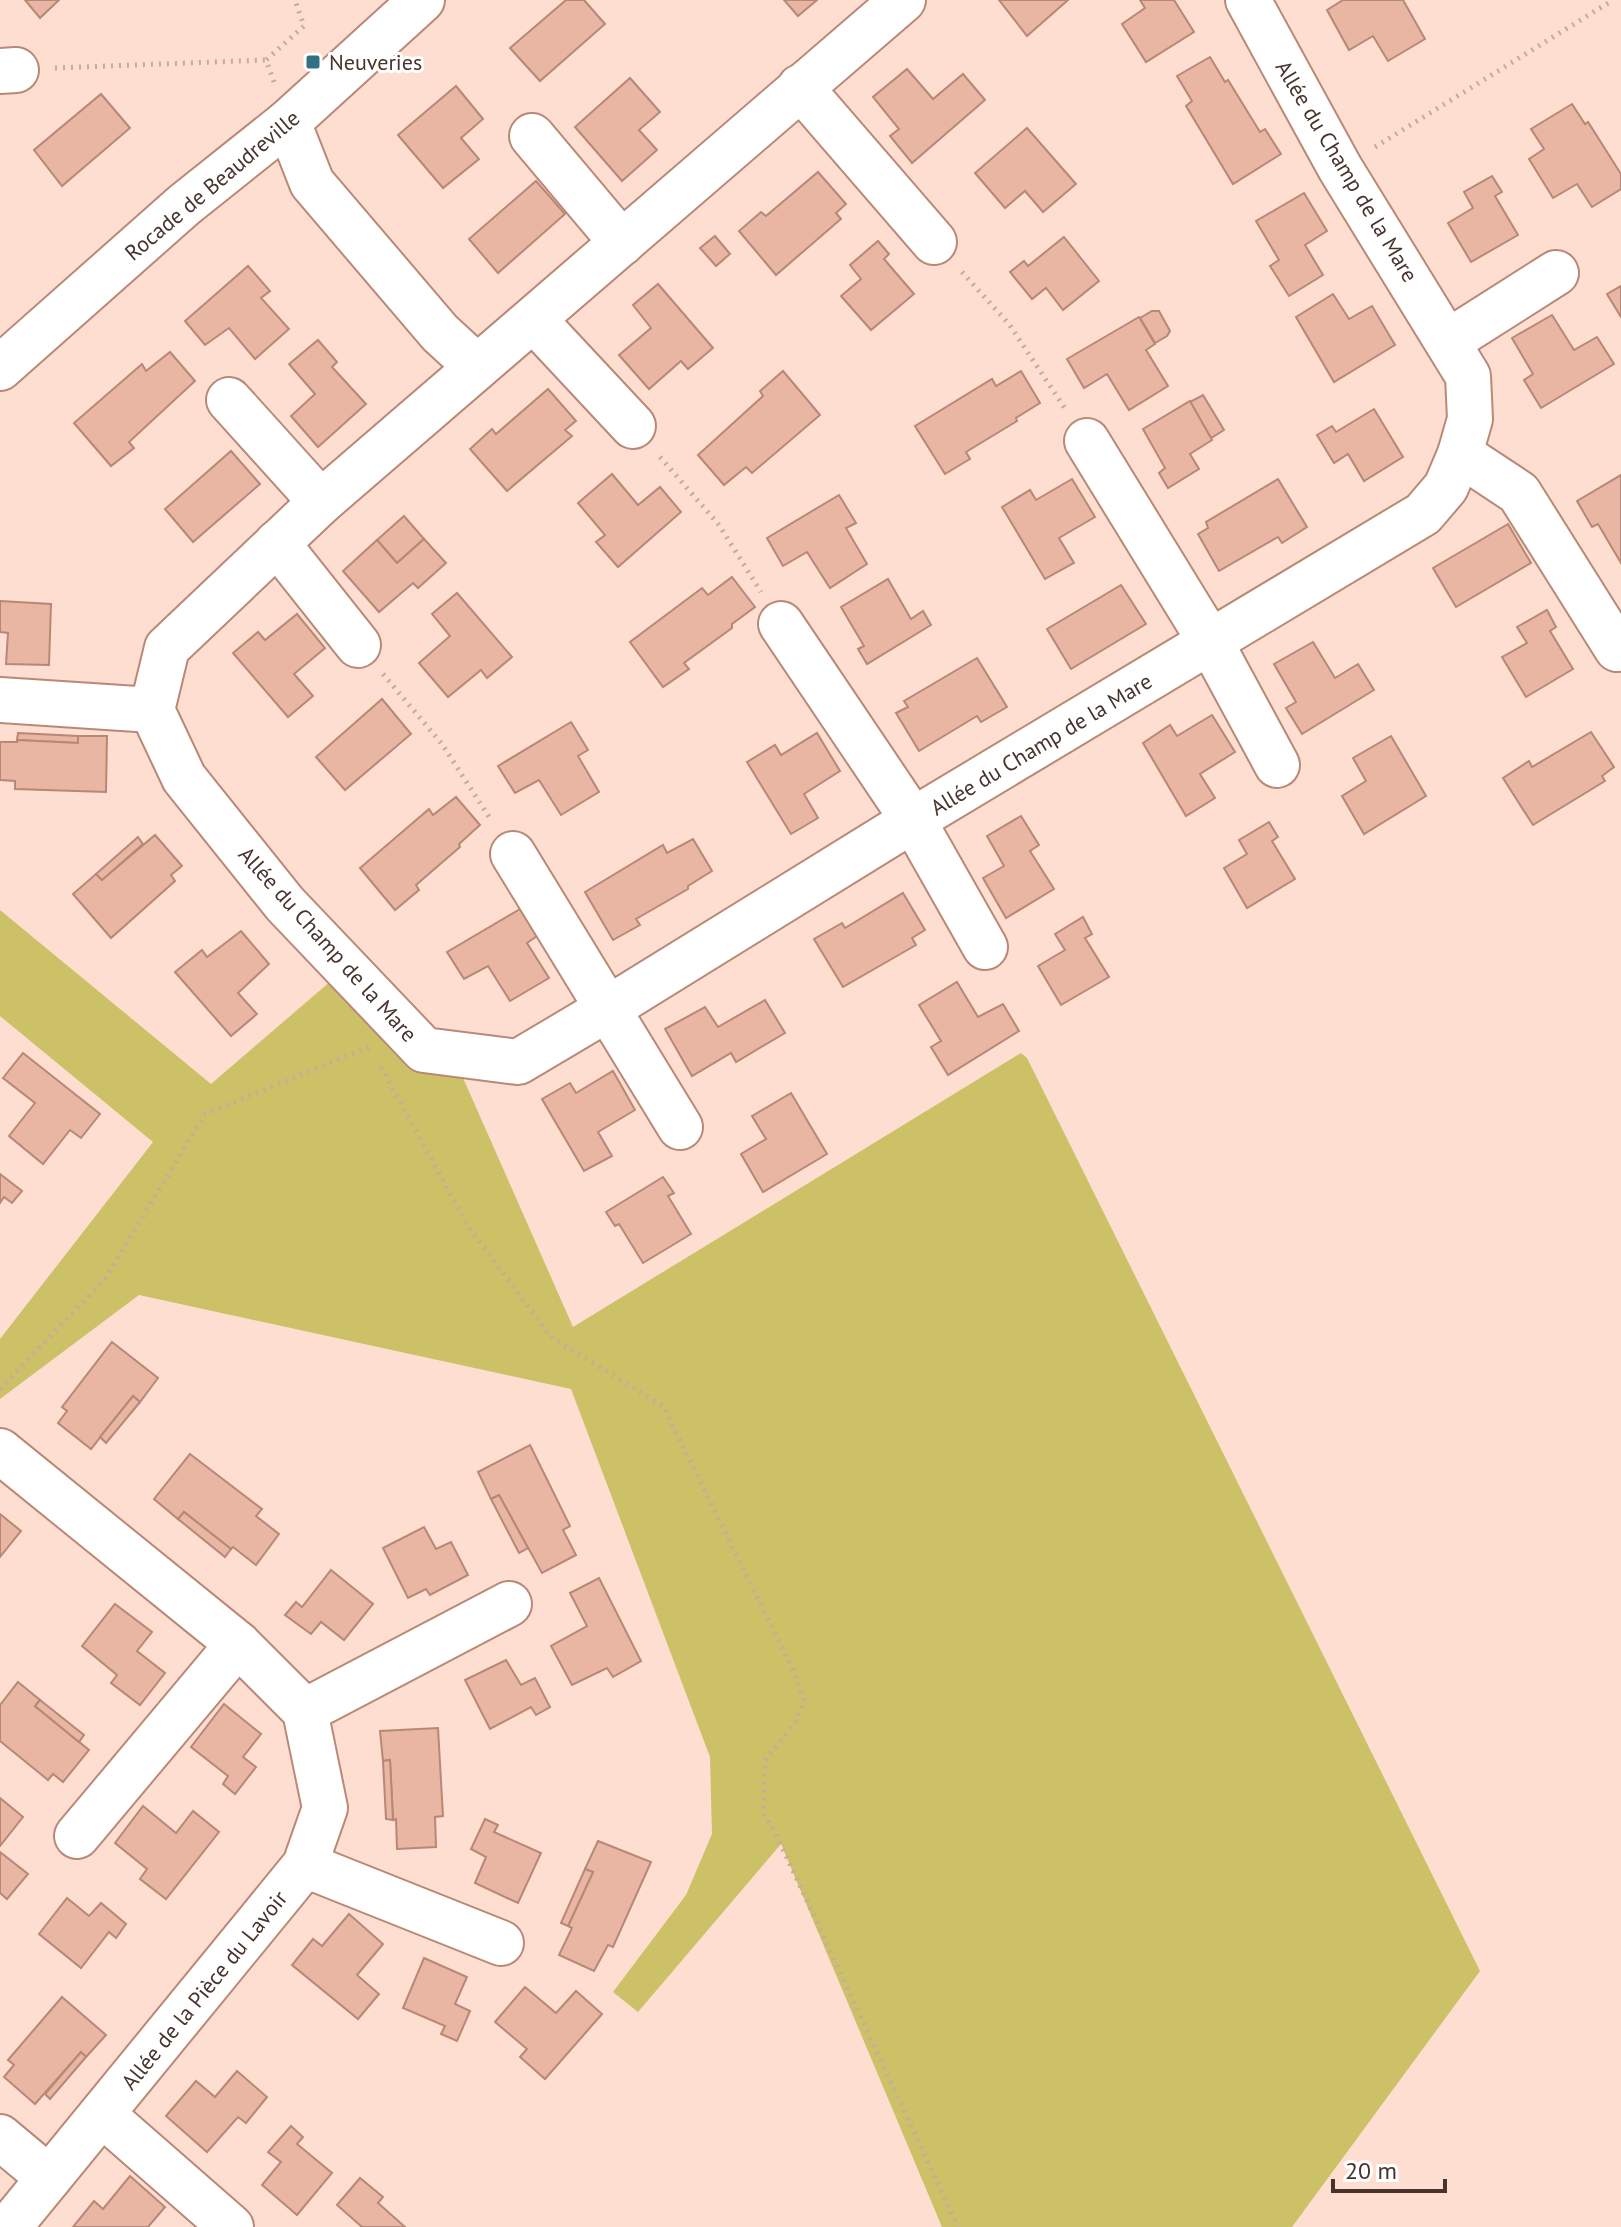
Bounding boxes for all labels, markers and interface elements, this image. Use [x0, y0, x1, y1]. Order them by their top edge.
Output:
place label: Neuveries [329, 48, 422, 76]
marker: Neuveries [304, 53, 322, 71]
street label: Allée du Champ de la Mare [1270, 55, 1424, 287]
street label: Rocade de Beaudreville [119, 104, 305, 266]
street label: Allée du Champ de la Mare [925, 667, 1157, 821]
street label: Allée du Champ de la Mare [233, 840, 423, 1048]
street label: Allée de la Pièce du Lavoir [115, 1884, 293, 2095]
scale bar [1333, 2143, 1445, 2193]
text: 20 m [1345, 2155, 1397, 2186]

